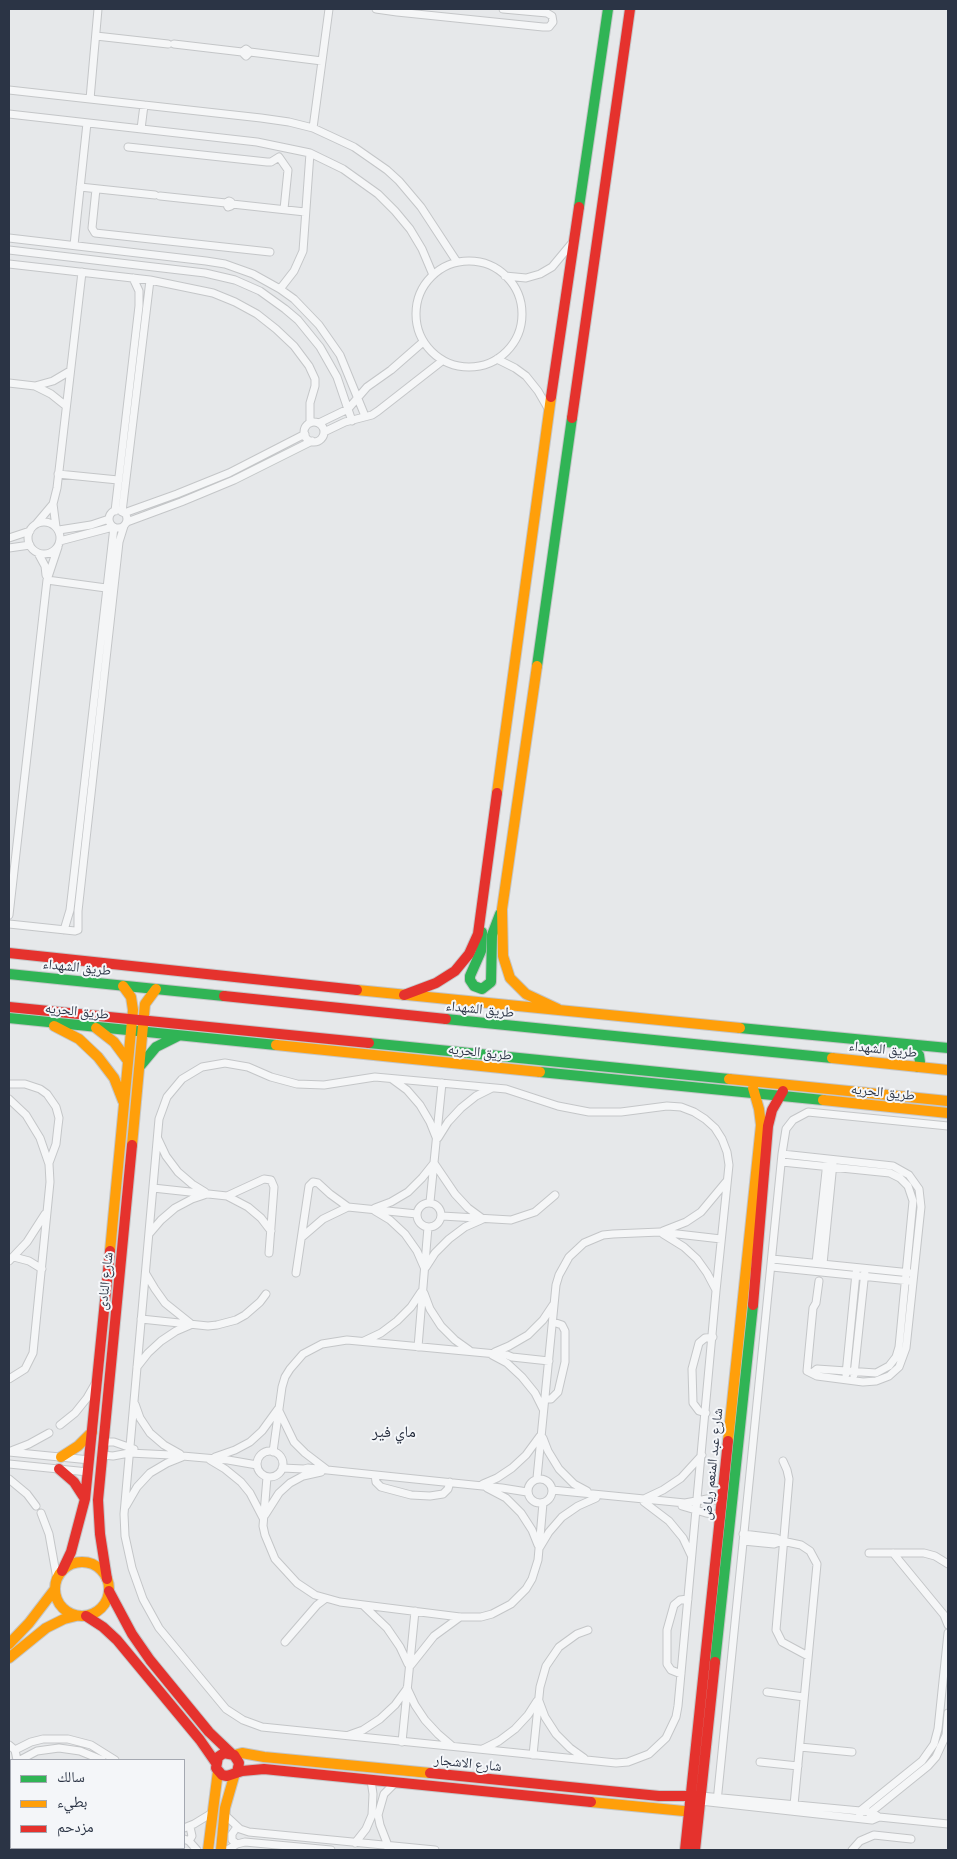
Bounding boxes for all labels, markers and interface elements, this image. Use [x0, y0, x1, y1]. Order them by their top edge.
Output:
street label: طريق الشهداء [42, 955, 112, 979]
street label: طريق الشهداء [445, 997, 515, 1021]
street label: طريق الحريه [44, 999, 110, 1023]
street label: طريق الشهداء [848, 1037, 918, 1061]
street label: طريق الحريه [447, 1040, 513, 1064]
street label: طريق الحريه [850, 1080, 916, 1104]
street label: شارع النادى [94, 1251, 116, 1311]
street label: شارع عبد المنعم رياض [698, 1407, 726, 1521]
district label: ماي فير [372, 1422, 416, 1442]
street label: شارع الاشجار [433, 1751, 503, 1775]
legend [10, 1759, 185, 1849]
text: سالك [57, 1768, 85, 1785]
text: بطيء [57, 1793, 87, 1810]
text: مزدحم [57, 1818, 94, 1835]

